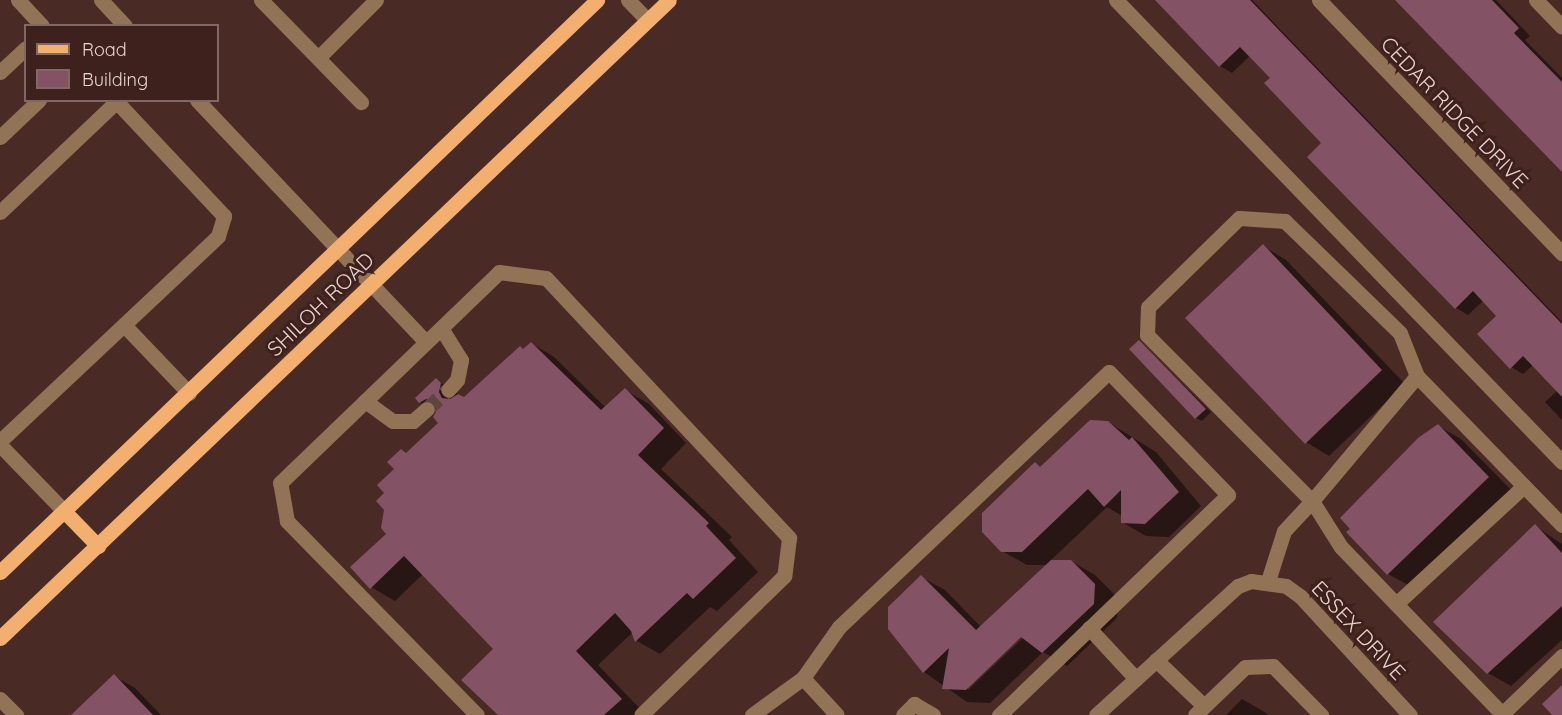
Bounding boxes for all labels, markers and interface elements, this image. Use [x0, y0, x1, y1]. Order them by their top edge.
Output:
legend [24, 24, 219, 102]
street label: CEDAR RIDGE DRIVE [1376, 31, 1534, 193]
text: Road [82, 38, 127, 61]
text: Building [82, 68, 148, 91]
street label: SHILOH ROAD [261, 247, 379, 361]
street label: ESSEX DRIVE [1307, 575, 1411, 685]

